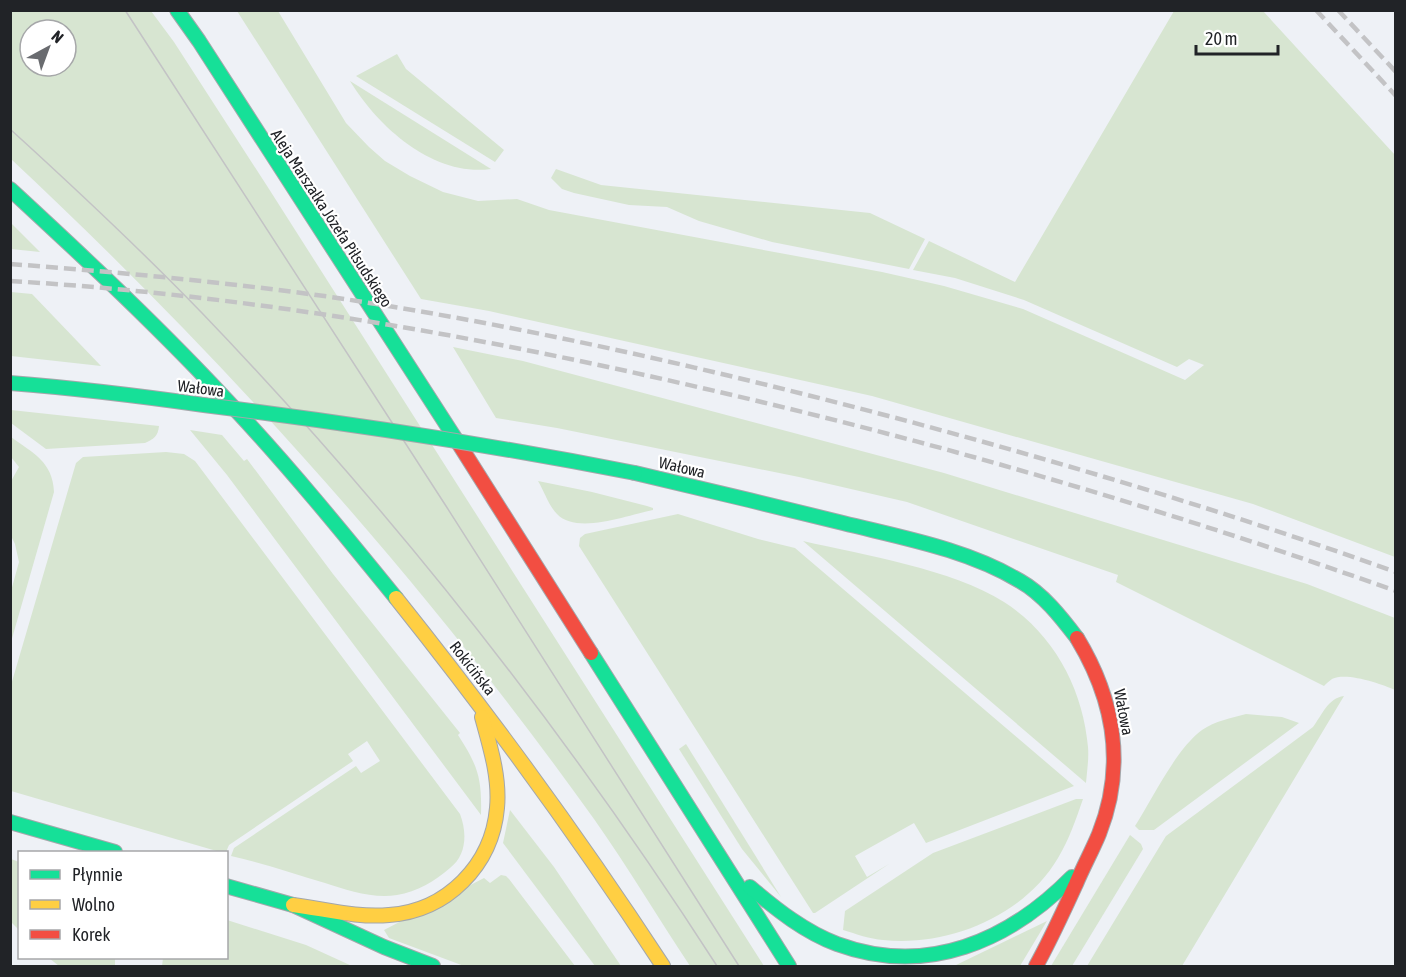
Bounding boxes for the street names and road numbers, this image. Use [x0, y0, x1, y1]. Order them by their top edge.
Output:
street label: Aleja Marszałka Józefa Piłsudskiego [267, 126, 396, 311]
street label: Wałowa [177, 376, 225, 400]
street label: Wałowa [657, 453, 707, 481]
street label: Rokicińska [446, 638, 500, 698]
street label: Wałowa [1111, 687, 1137, 737]

